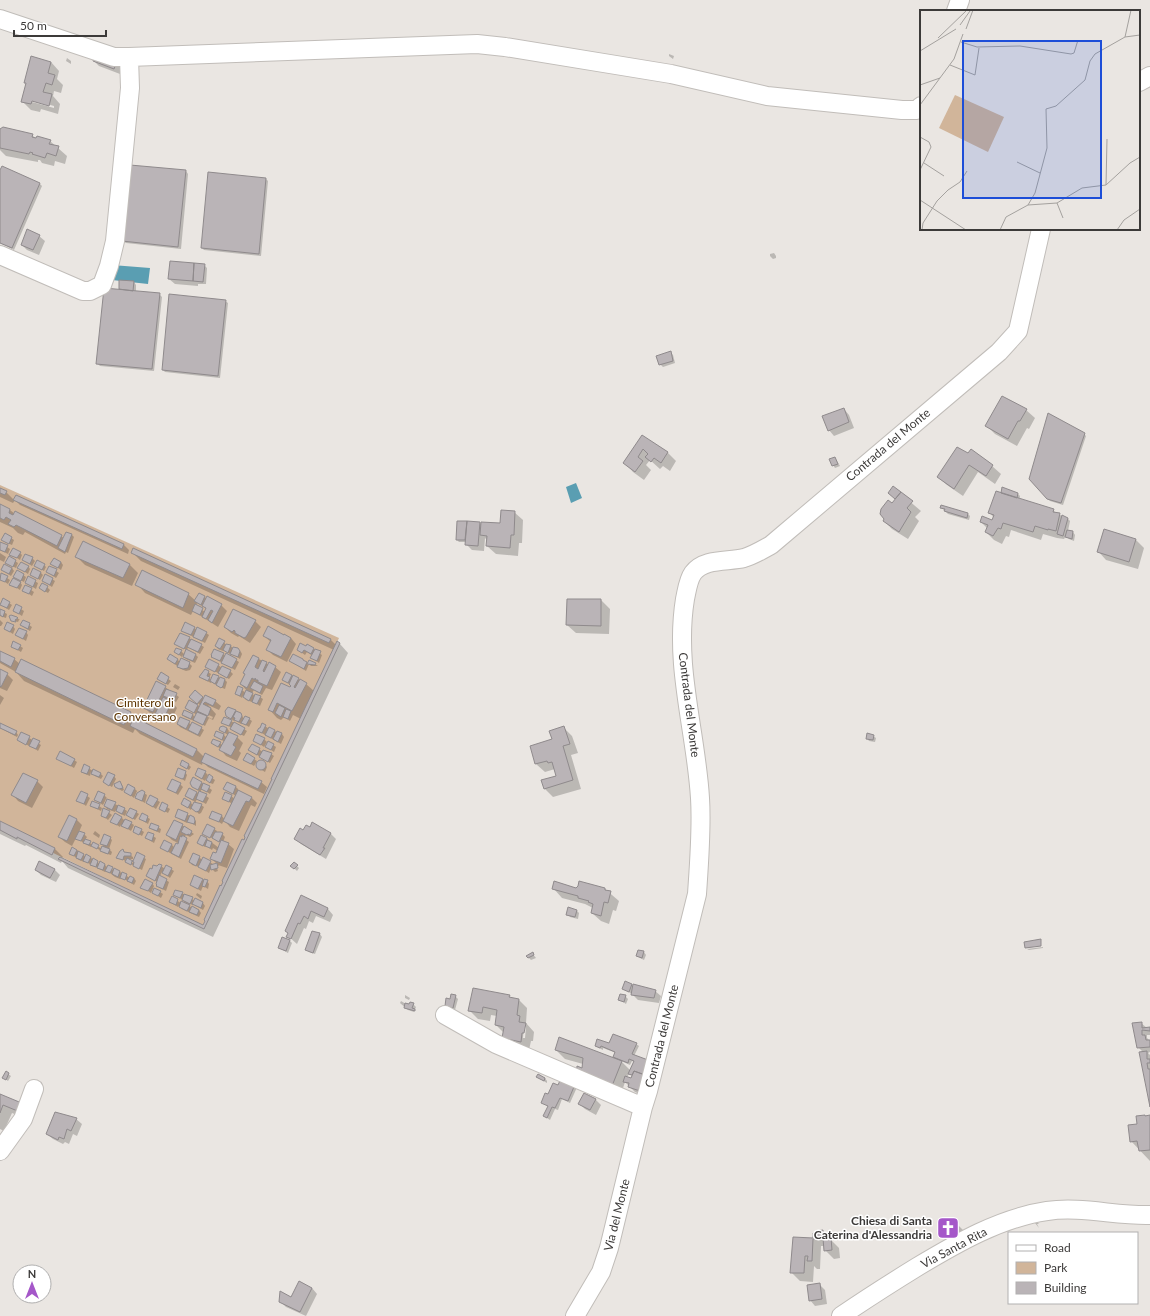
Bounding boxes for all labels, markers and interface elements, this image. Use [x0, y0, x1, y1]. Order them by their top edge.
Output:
inset map [920, 10, 1140, 230]
scale bar [14, 12, 106, 38]
text: 50 m [20, 18, 47, 33]
street label: Contrada del Monte [842, 405, 933, 484]
street label: Contrada del Monte [676, 652, 703, 758]
park label: Cimitero di Conversano [114, 695, 177, 724]
street label: Contrada del Monte [641, 983, 682, 1089]
street label: Via del Monte [600, 1177, 633, 1253]
place label: Chiesa di Santa Caterina d'Alessandria [814, 1213, 932, 1242]
church icon: Chiesa di Santa Caterina d'Alessandria [935, 1215, 961, 1241]
street label: Via Santa Rita [918, 1224, 990, 1271]
legend [1008, 1232, 1138, 1304]
text: Road [1044, 1240, 1071, 1255]
text: Park [1044, 1260, 1068, 1275]
north arrow [12, 1264, 52, 1304]
text: N [28, 1267, 36, 1280]
text: Building [1044, 1280, 1087, 1295]

